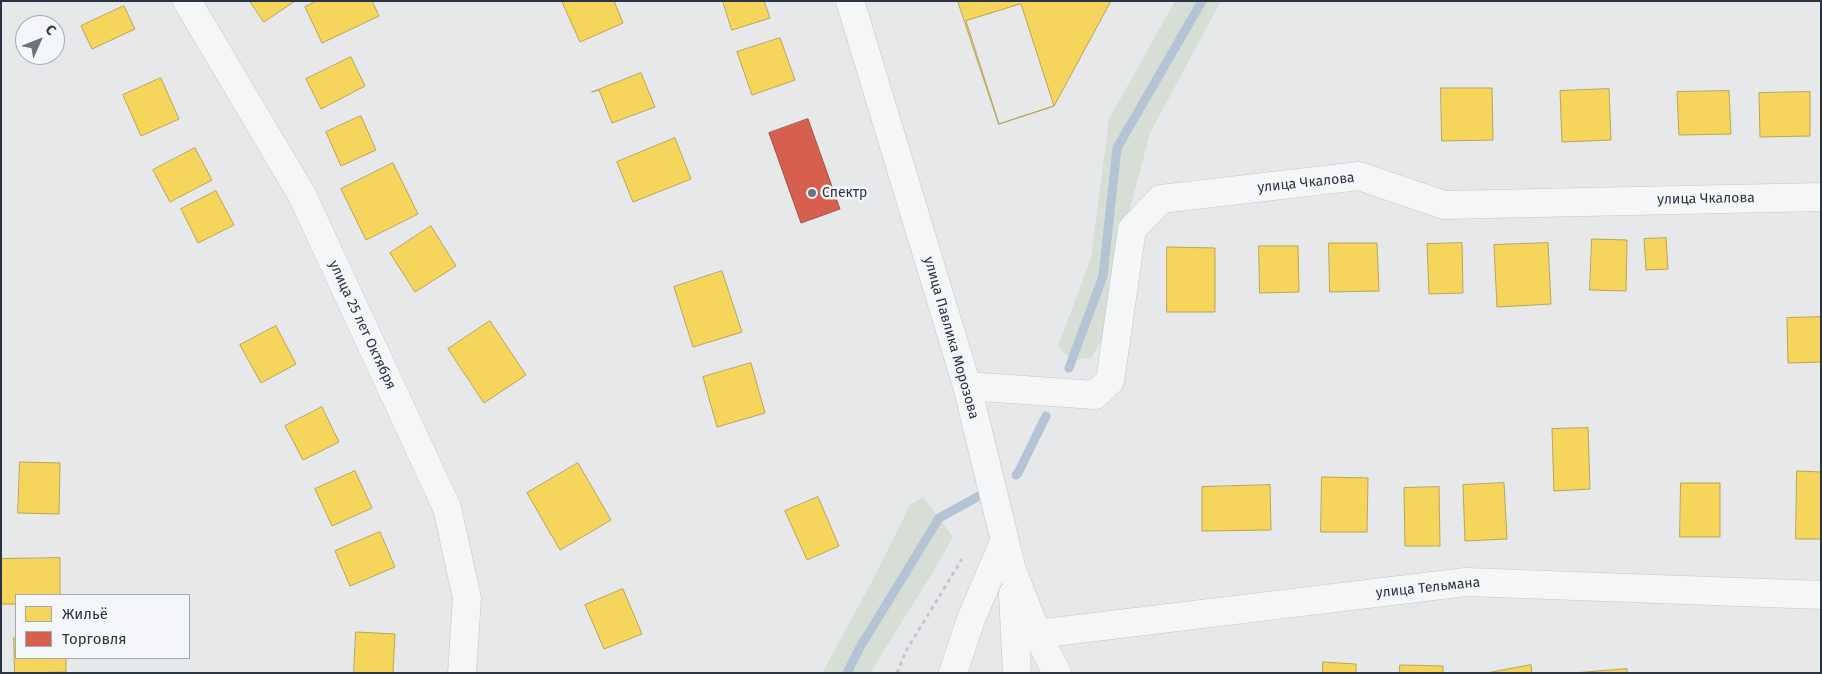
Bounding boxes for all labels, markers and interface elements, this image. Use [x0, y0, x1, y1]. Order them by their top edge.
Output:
north arrow [15, 15, 65, 65]
text: С [42, 21, 59, 39]
street label: улица Чкалова [1257, 170, 1355, 196]
place label: Спектр [822, 185, 867, 201]
marker: Спектр [806, 187, 818, 199]
street label: улица Чкалова [1657, 190, 1755, 208]
street label: улица Павлика Морозова [920, 255, 982, 421]
street label: улица 25 лет Октября [325, 258, 399, 392]
street label: улица Тельмана [1375, 574, 1481, 602]
legend [15, 594, 190, 659]
text: Жильё [62, 605, 108, 623]
text: Торговля [62, 630, 127, 648]

